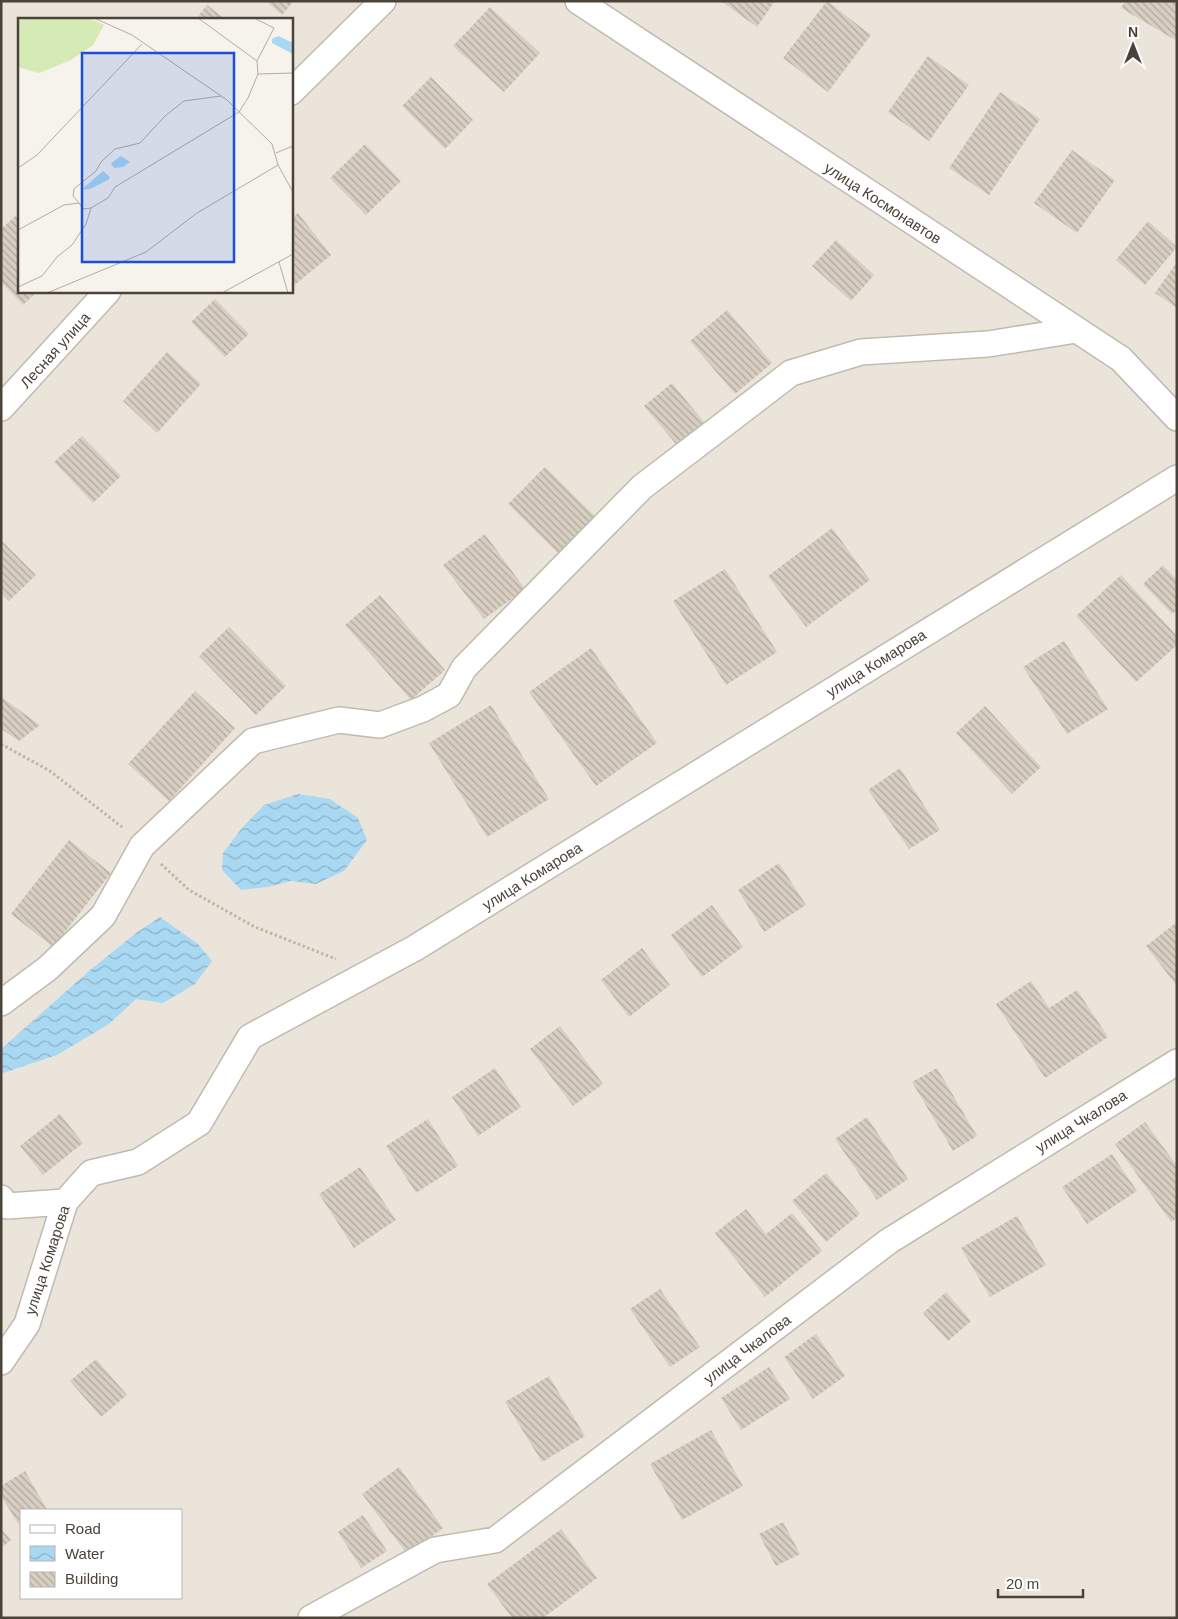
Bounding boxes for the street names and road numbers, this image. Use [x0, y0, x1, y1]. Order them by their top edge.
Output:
street label: улица Космонавтов [821, 159, 945, 247]
street label: Лесная улица [17, 308, 94, 391]
street label: улица Комарова [823, 625, 929, 700]
street label: улица Комарова [479, 838, 585, 913]
street label: улица Чкалова [1032, 1086, 1130, 1156]
street label: улица Комарова [21, 1203, 73, 1317]
street label: улица Чкалова [700, 1311, 794, 1387]

